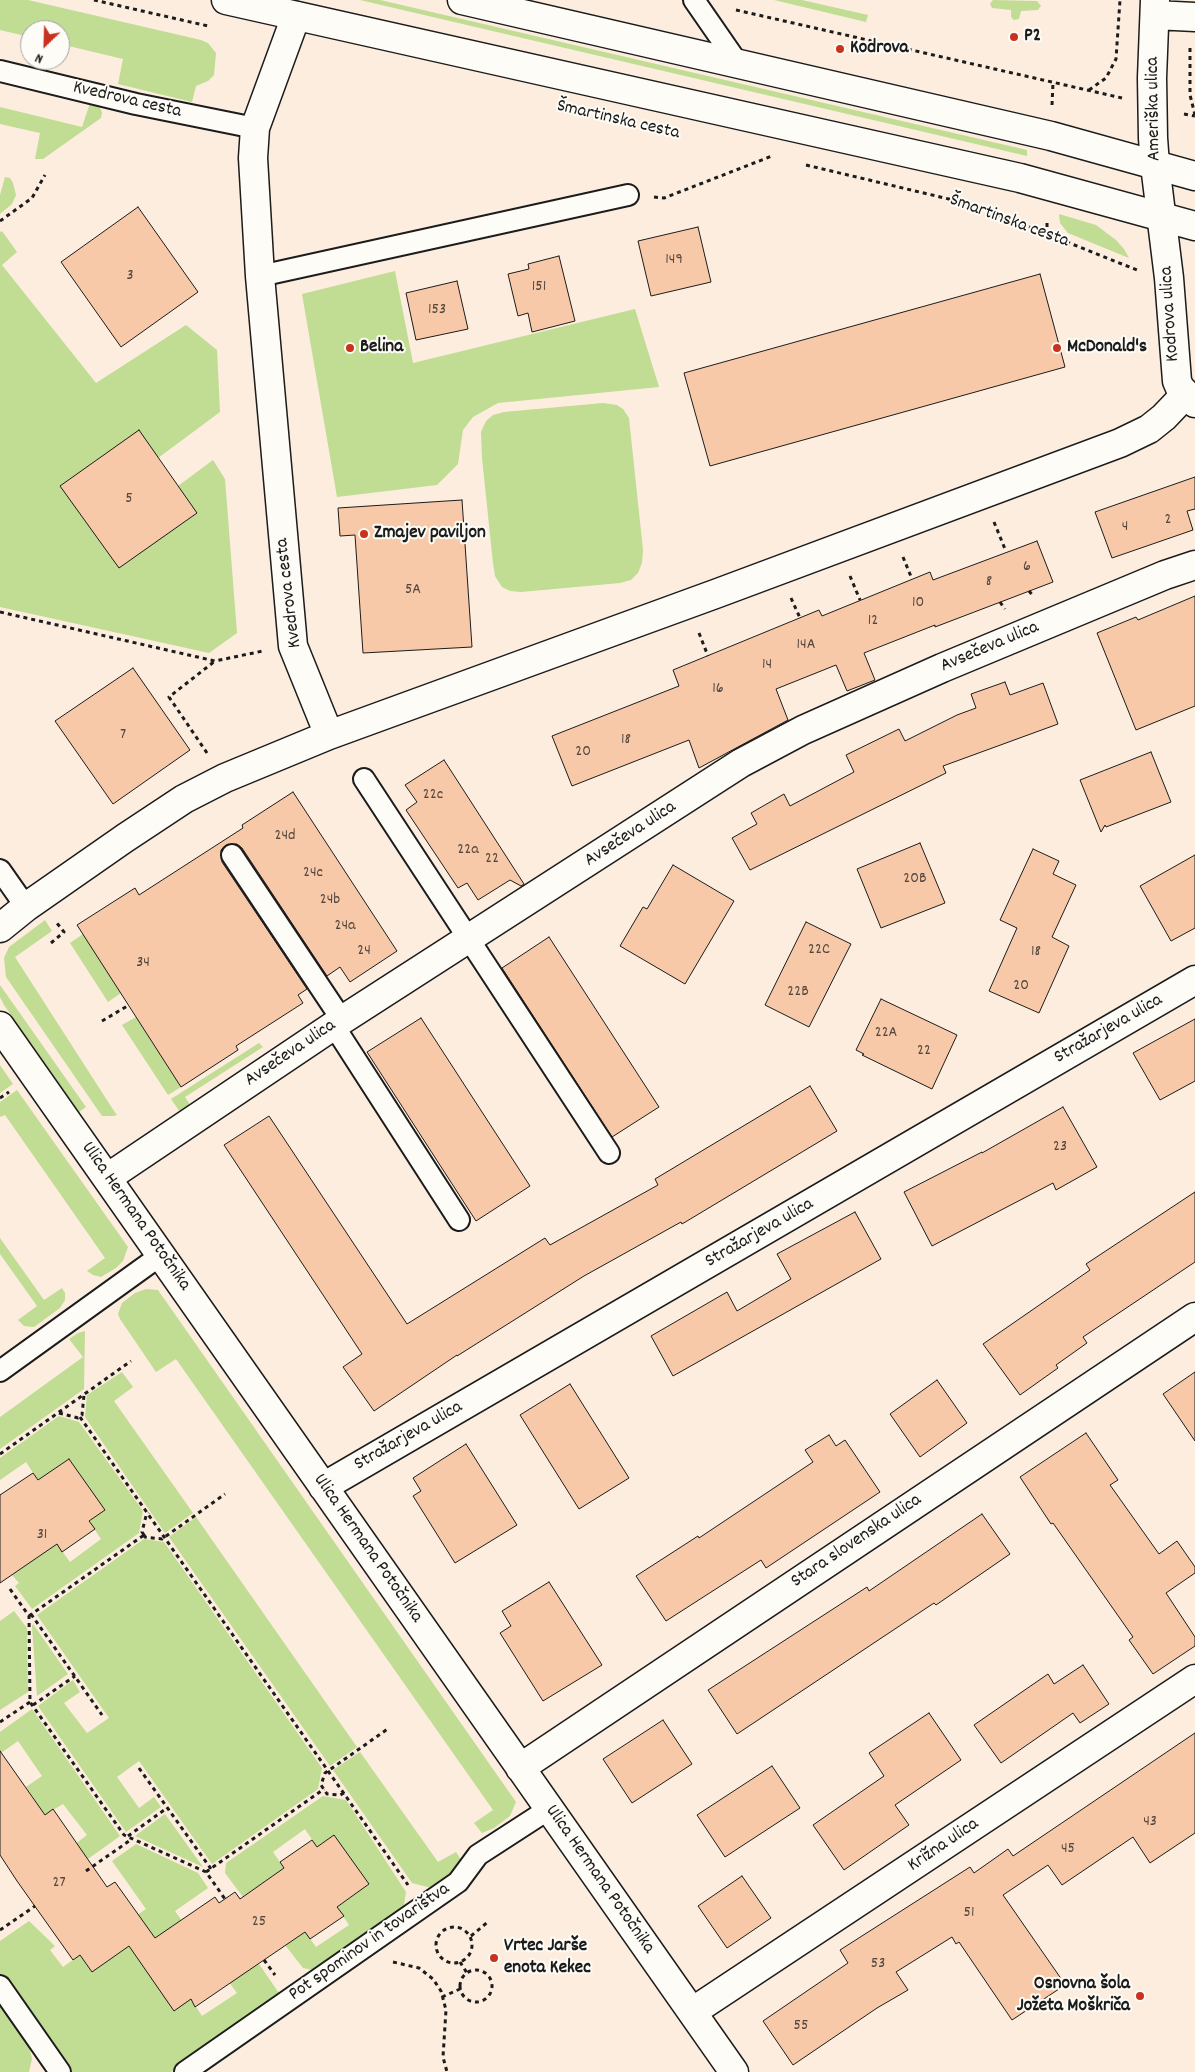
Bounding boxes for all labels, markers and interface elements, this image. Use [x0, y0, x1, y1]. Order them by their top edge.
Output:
north arrow [20, 20, 70, 70]
place label: P2 [1024, 26, 1041, 48]
marker: P2 [1008, 31, 1020, 43]
place label: Kodrova [850, 38, 908, 60]
marker: Kodrova [834, 43, 846, 55]
text: N [32, 47, 47, 68]
street label: Ameriška ulica [1143, 57, 1167, 161]
street label: Kvedrova cesta [71, 77, 183, 125]
street label: Šmartinska cesta [555, 96, 681, 146]
street label: Šmartinska cesta [946, 190, 1072, 254]
house number: 149 [665, 251, 683, 271]
street label: Kodrova ulica [1156, 266, 1186, 362]
house number: 3 [126, 267, 134, 287]
house number: 151 [532, 278, 546, 298]
house number: 153 [428, 301, 446, 321]
place label: Belina [360, 337, 403, 359]
place label: McDonald's [1067, 337, 1147, 359]
marker: Belina [344, 342, 356, 354]
marker: McDonald's [1051, 342, 1063, 354]
house number: 5 [125, 490, 133, 510]
house number: 2 [1165, 511, 1171, 531]
house number: 4 [1122, 518, 1128, 538]
place label: Zmajev paviljon [374, 523, 486, 545]
marker: Zmajev paviljon [358, 528, 370, 540]
street label: Kvedrova cesta [272, 537, 308, 649]
house number: 6 [1023, 558, 1031, 578]
house number: 8 [986, 573, 992, 593]
house number: 5A [405, 581, 421, 601]
house number: 10 [912, 594, 924, 614]
house number: 12 [868, 612, 878, 632]
street label: Avsečeva ulica [937, 617, 1043, 679]
house number: 14A [797, 636, 815, 656]
house number: 14 [762, 656, 772, 676]
house number: 16 [712, 680, 724, 700]
house number: 7 [120, 726, 126, 746]
house number: 18 [621, 731, 631, 751]
house number: 20 [575, 743, 591, 763]
house number: 22c [423, 786, 443, 806]
street label: Avsečeva ulica [581, 797, 681, 873]
house number: 24d [274, 827, 296, 847]
house number: 22a [457, 841, 479, 861]
house number: 22 [485, 850, 499, 870]
house number: 24c [303, 864, 323, 884]
house number: 20B [903, 870, 927, 890]
house number: 24b [320, 891, 340, 911]
house number: 24a [334, 917, 356, 937]
house number: 22C [808, 941, 830, 961]
house number: 24 [357, 942, 371, 962]
house number: 18 [1031, 943, 1041, 963]
house number: 34 [136, 954, 150, 974]
house number: 20 [1013, 977, 1029, 997]
house number: 22B [787, 983, 809, 1003]
street label: Stražarjeva ulica [1051, 990, 1167, 1070]
street label: Avsečeva ulica [241, 1015, 341, 1093]
house number: 22A [875, 1024, 897, 1044]
house number: 22 [917, 1042, 931, 1062]
street label: Ulica Hermana Potočnika [75, 1138, 195, 1296]
house number: 23 [1053, 1138, 1067, 1158]
street label: Stražarjeva ulica [702, 1194, 818, 1274]
street label: Stražarjeva ulica [351, 1397, 467, 1477]
street label: Ulica Hermana Potočnika [307, 1470, 427, 1628]
street label: Stara slovenska ulica [787, 1490, 927, 1594]
house number: 31 [37, 1526, 47, 1546]
street label: Ulica Hermana Potočnika [539, 1801, 659, 1959]
house number: 43 [1143, 1813, 1157, 1833]
street label: Križna ulica [904, 1814, 984, 1878]
house number: 45 [1061, 1840, 1075, 1860]
house number: 27 [52, 1874, 66, 1894]
street label: Pot spominov in tovarištva [285, 1879, 455, 2007]
house number: 51 [964, 1904, 974, 1924]
house number: 25 [252, 1913, 266, 1933]
place label: Vrtec Jarše enota Kekec [504, 1936, 591, 1980]
marker: Vrtec Jarše enota Kekec [488, 1952, 500, 1964]
house number: 53 [871, 1955, 885, 1975]
place label: Osnovna šola Jožeta Moškriča [1017, 1974, 1130, 2018]
marker: Osnovna šola Jožeta Moškriča [1134, 1990, 1146, 2002]
house number: 55 [794, 2017, 808, 2037]

